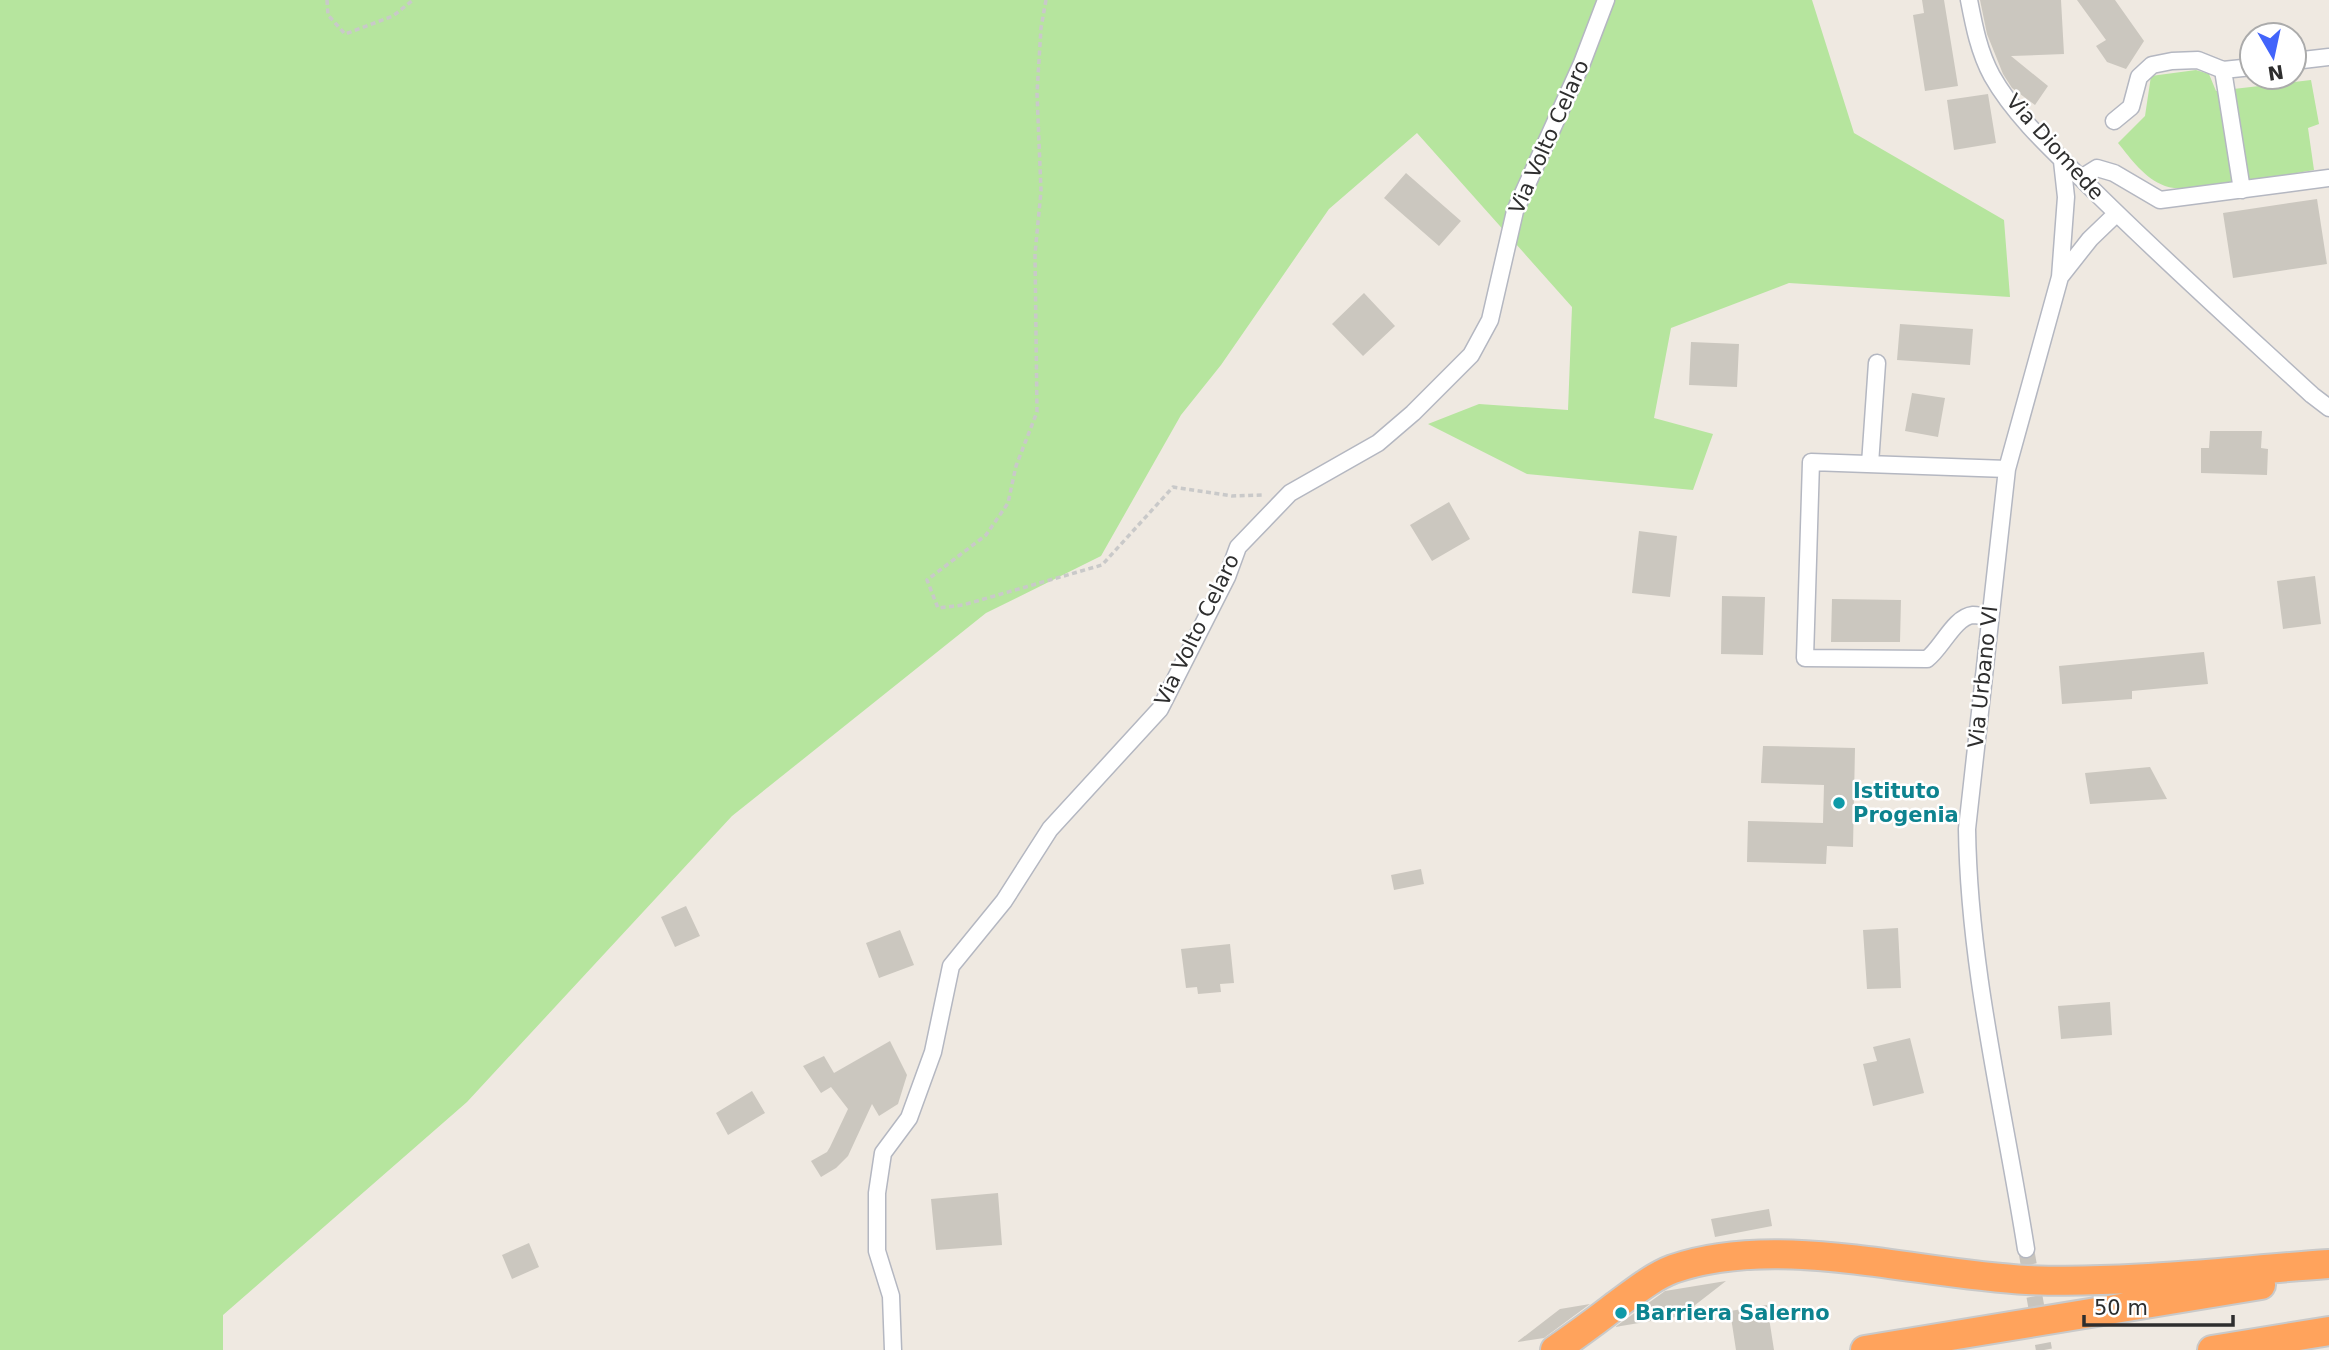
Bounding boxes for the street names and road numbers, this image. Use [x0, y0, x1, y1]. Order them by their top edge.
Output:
street label: Via Volto Celaro [1504, 56, 1594, 218]
street label: Via Diomede [2001, 89, 2109, 205]
street label: Via Volto Celaro [1150, 550, 1244, 710]
street label: Via Urbano VI [1964, 605, 2002, 749]

